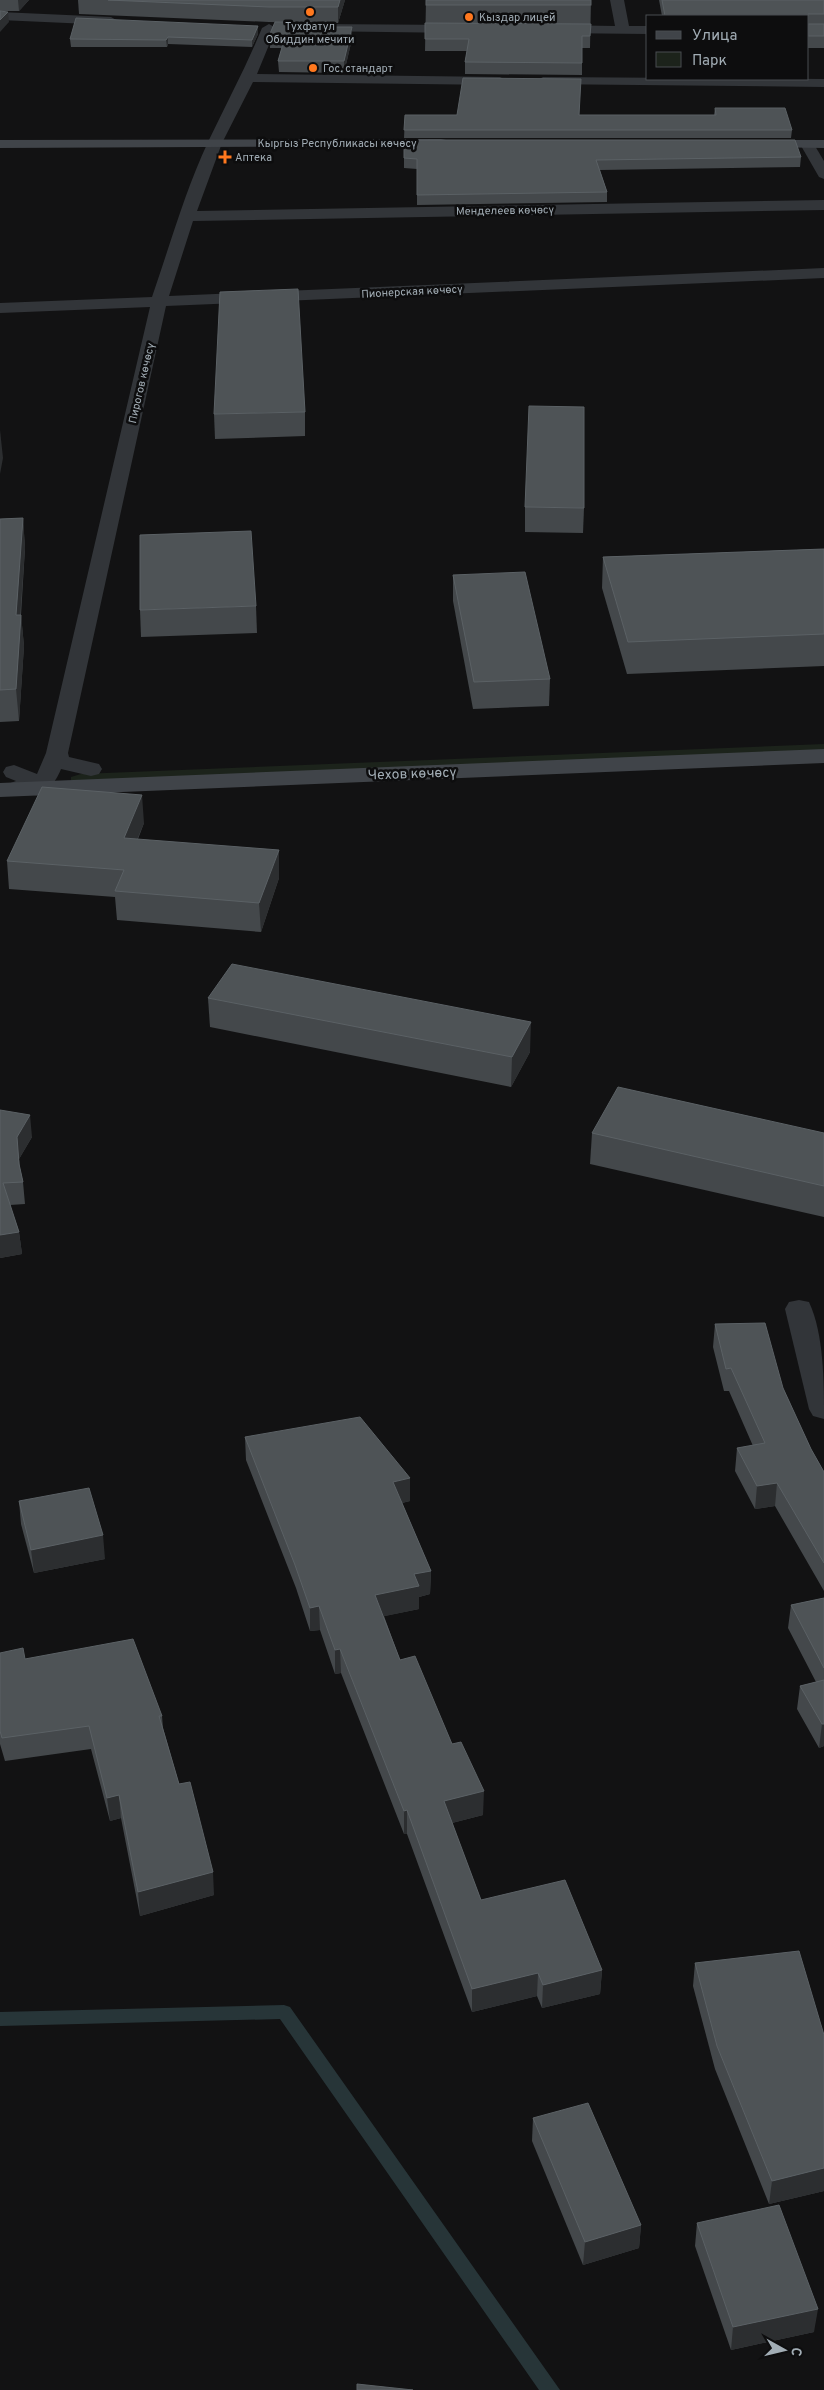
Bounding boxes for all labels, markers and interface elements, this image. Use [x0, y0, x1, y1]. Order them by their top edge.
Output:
marker: Тухфатул Обиддин мечити [304, 6, 316, 18]
marker: Кыздар лицей [463, 11, 475, 23]
place label: Кыздар лицей [479, 11, 555, 25]
legend [646, 15, 809, 80]
place label: Тухфатул Обиддин мечити [265, 20, 355, 47]
text: Улица [692, 27, 737, 46]
text: Парк [692, 52, 727, 71]
marker: Гос. стандарт [307, 62, 319, 74]
place label: Гос. стандарт [323, 62, 393, 76]
street label: Кыргыз Республикасы көчөсү [257, 137, 417, 151]
marker: Аптека [219, 151, 231, 163]
place label: Аптека [235, 151, 272, 165]
street label: Менделеев көчөсү [456, 203, 555, 219]
street label: Пионерская көчөсү [361, 282, 464, 302]
street label: Пирогов көчөсү [126, 341, 158, 425]
street label: Чехов көчөсү [367, 764, 457, 785]
north arrow [759, 2325, 809, 2375]
text: С [786, 2346, 804, 2357]

